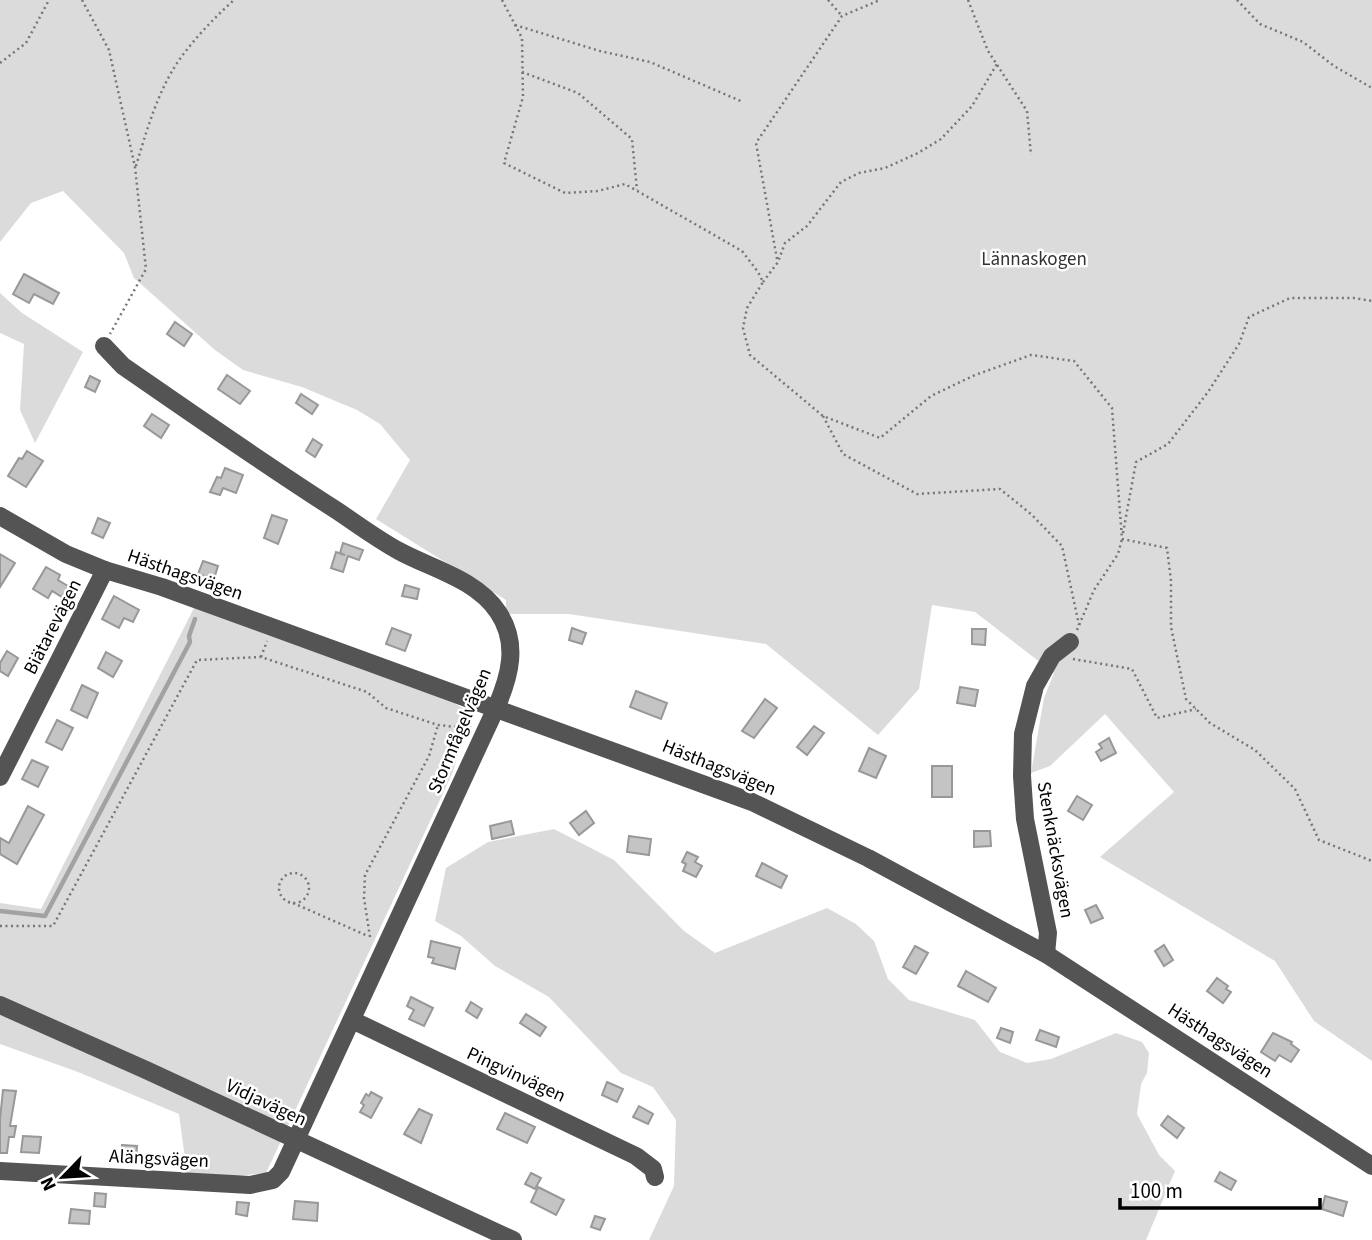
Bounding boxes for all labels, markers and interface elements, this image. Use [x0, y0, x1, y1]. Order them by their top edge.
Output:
park label: Lännaskogen [981, 246, 1087, 273]
street label: Hästhagsvägen [124, 543, 246, 607]
street label: Biätarevägen [17, 575, 89, 679]
street label: Stormfågelvägen [421, 664, 499, 798]
street label: Hästhagsvägen [658, 733, 780, 803]
street label: Stenknäcksvägen [1030, 780, 1080, 920]
street label: Hästhagsvägen [1162, 997, 1278, 1085]
street label: Pingvinvägen [462, 1040, 570, 1110]
street label: Vidjavägen [221, 1072, 311, 1134]
north arrow [28, 1142, 98, 1212]
street label: Alängsvägen [108, 1143, 210, 1175]
scale bar [1120, 1166, 1320, 1210]
text: N [34, 1172, 64, 1195]
text: 100 m [1130, 1176, 1183, 1206]

